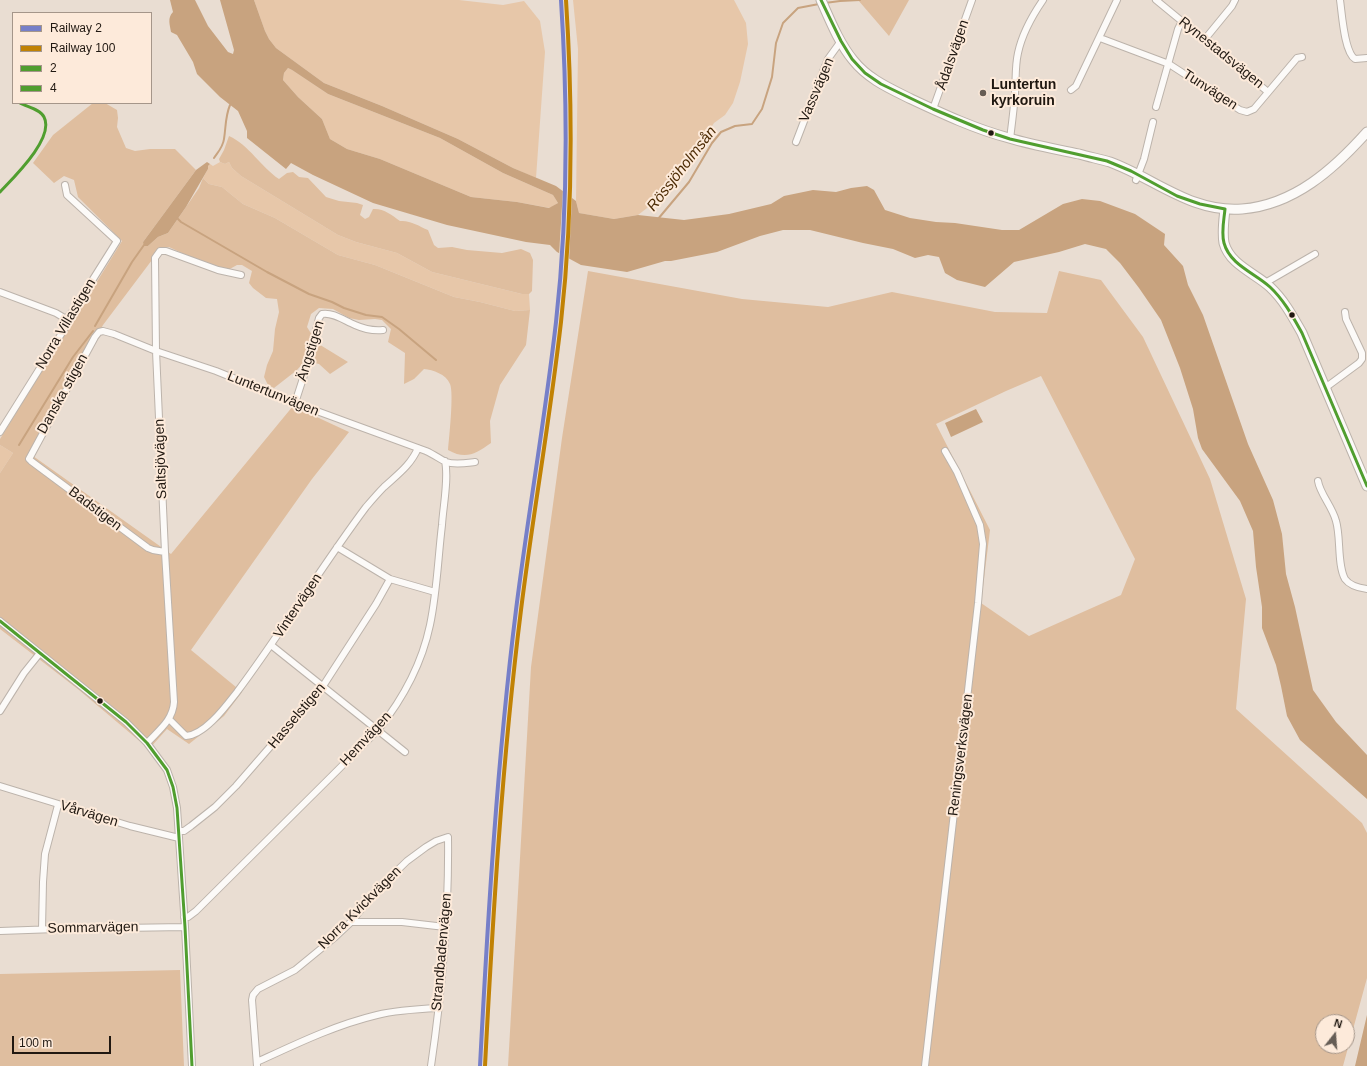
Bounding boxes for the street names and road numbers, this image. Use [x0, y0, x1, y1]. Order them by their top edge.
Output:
street label: Rynestadsvägen [1175, 14, 1267, 92]
street label: Ådalsvägen [933, 18, 973, 92]
street label: Vassvägen [796, 55, 838, 125]
street label: Tunvägen [1180, 66, 1240, 114]
street label: Norra Villastigen [32, 276, 100, 372]
street label: Ängstigen [294, 319, 328, 383]
street label: Danska stigen [34, 351, 92, 437]
street label: Luntertunvägen [225, 368, 321, 420]
street label: Saltsjövägen [151, 419, 171, 499]
street label: Badstigen [65, 484, 125, 534]
street label: Vintervägen [270, 570, 326, 642]
street label: Hasselstigen [265, 680, 329, 752]
street label: Reningsverksvägen [945, 693, 977, 817]
street label: Hemvägen [337, 709, 395, 769]
street label: Vårvägen [58, 797, 120, 831]
street label: Norra Kvickvägen [315, 863, 405, 953]
street label: Strandbadenvägen [428, 892, 456, 1012]
street label: Sommarvägen [47, 919, 139, 937]

